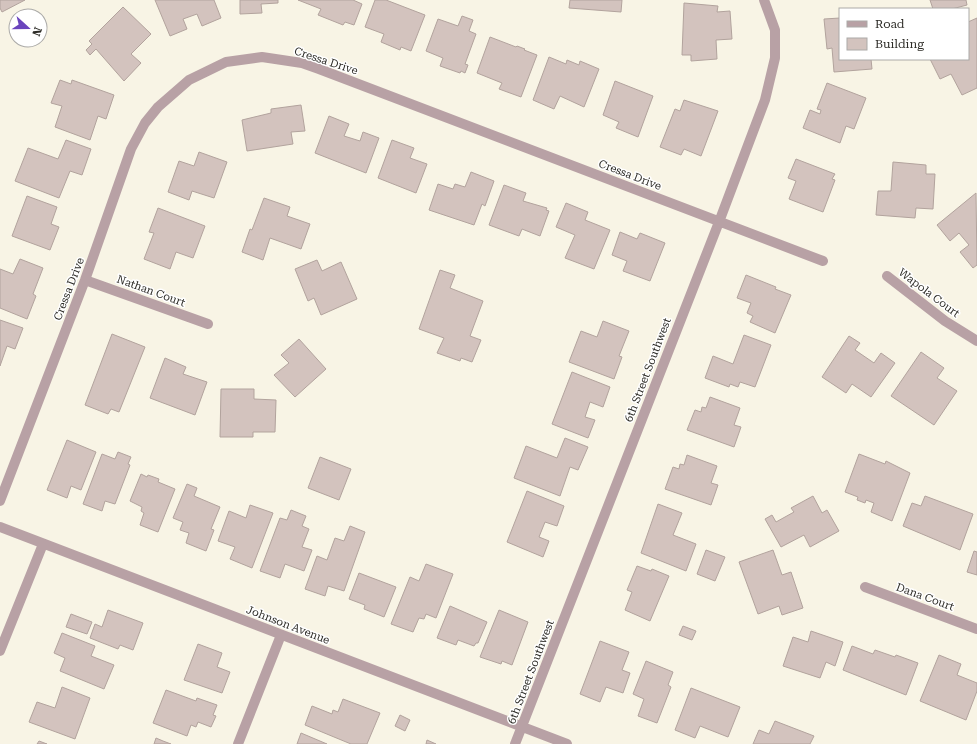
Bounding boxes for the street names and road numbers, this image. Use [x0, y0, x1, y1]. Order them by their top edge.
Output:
street label: Cressa Drive [293, 45, 359, 77]
street label: Cressa Drive [597, 157, 663, 193]
street label: Cressa Drive [51, 256, 87, 322]
street label: Wapola Court [896, 266, 962, 320]
street label: Nathan Court [115, 273, 187, 309]
street label: 6th Street Southwest [622, 316, 674, 424]
street label: Dana Court [894, 581, 956, 613]
street label: Johnson Avenue [244, 603, 332, 647]
street label: 6th Street Southwest [505, 618, 557, 726]

